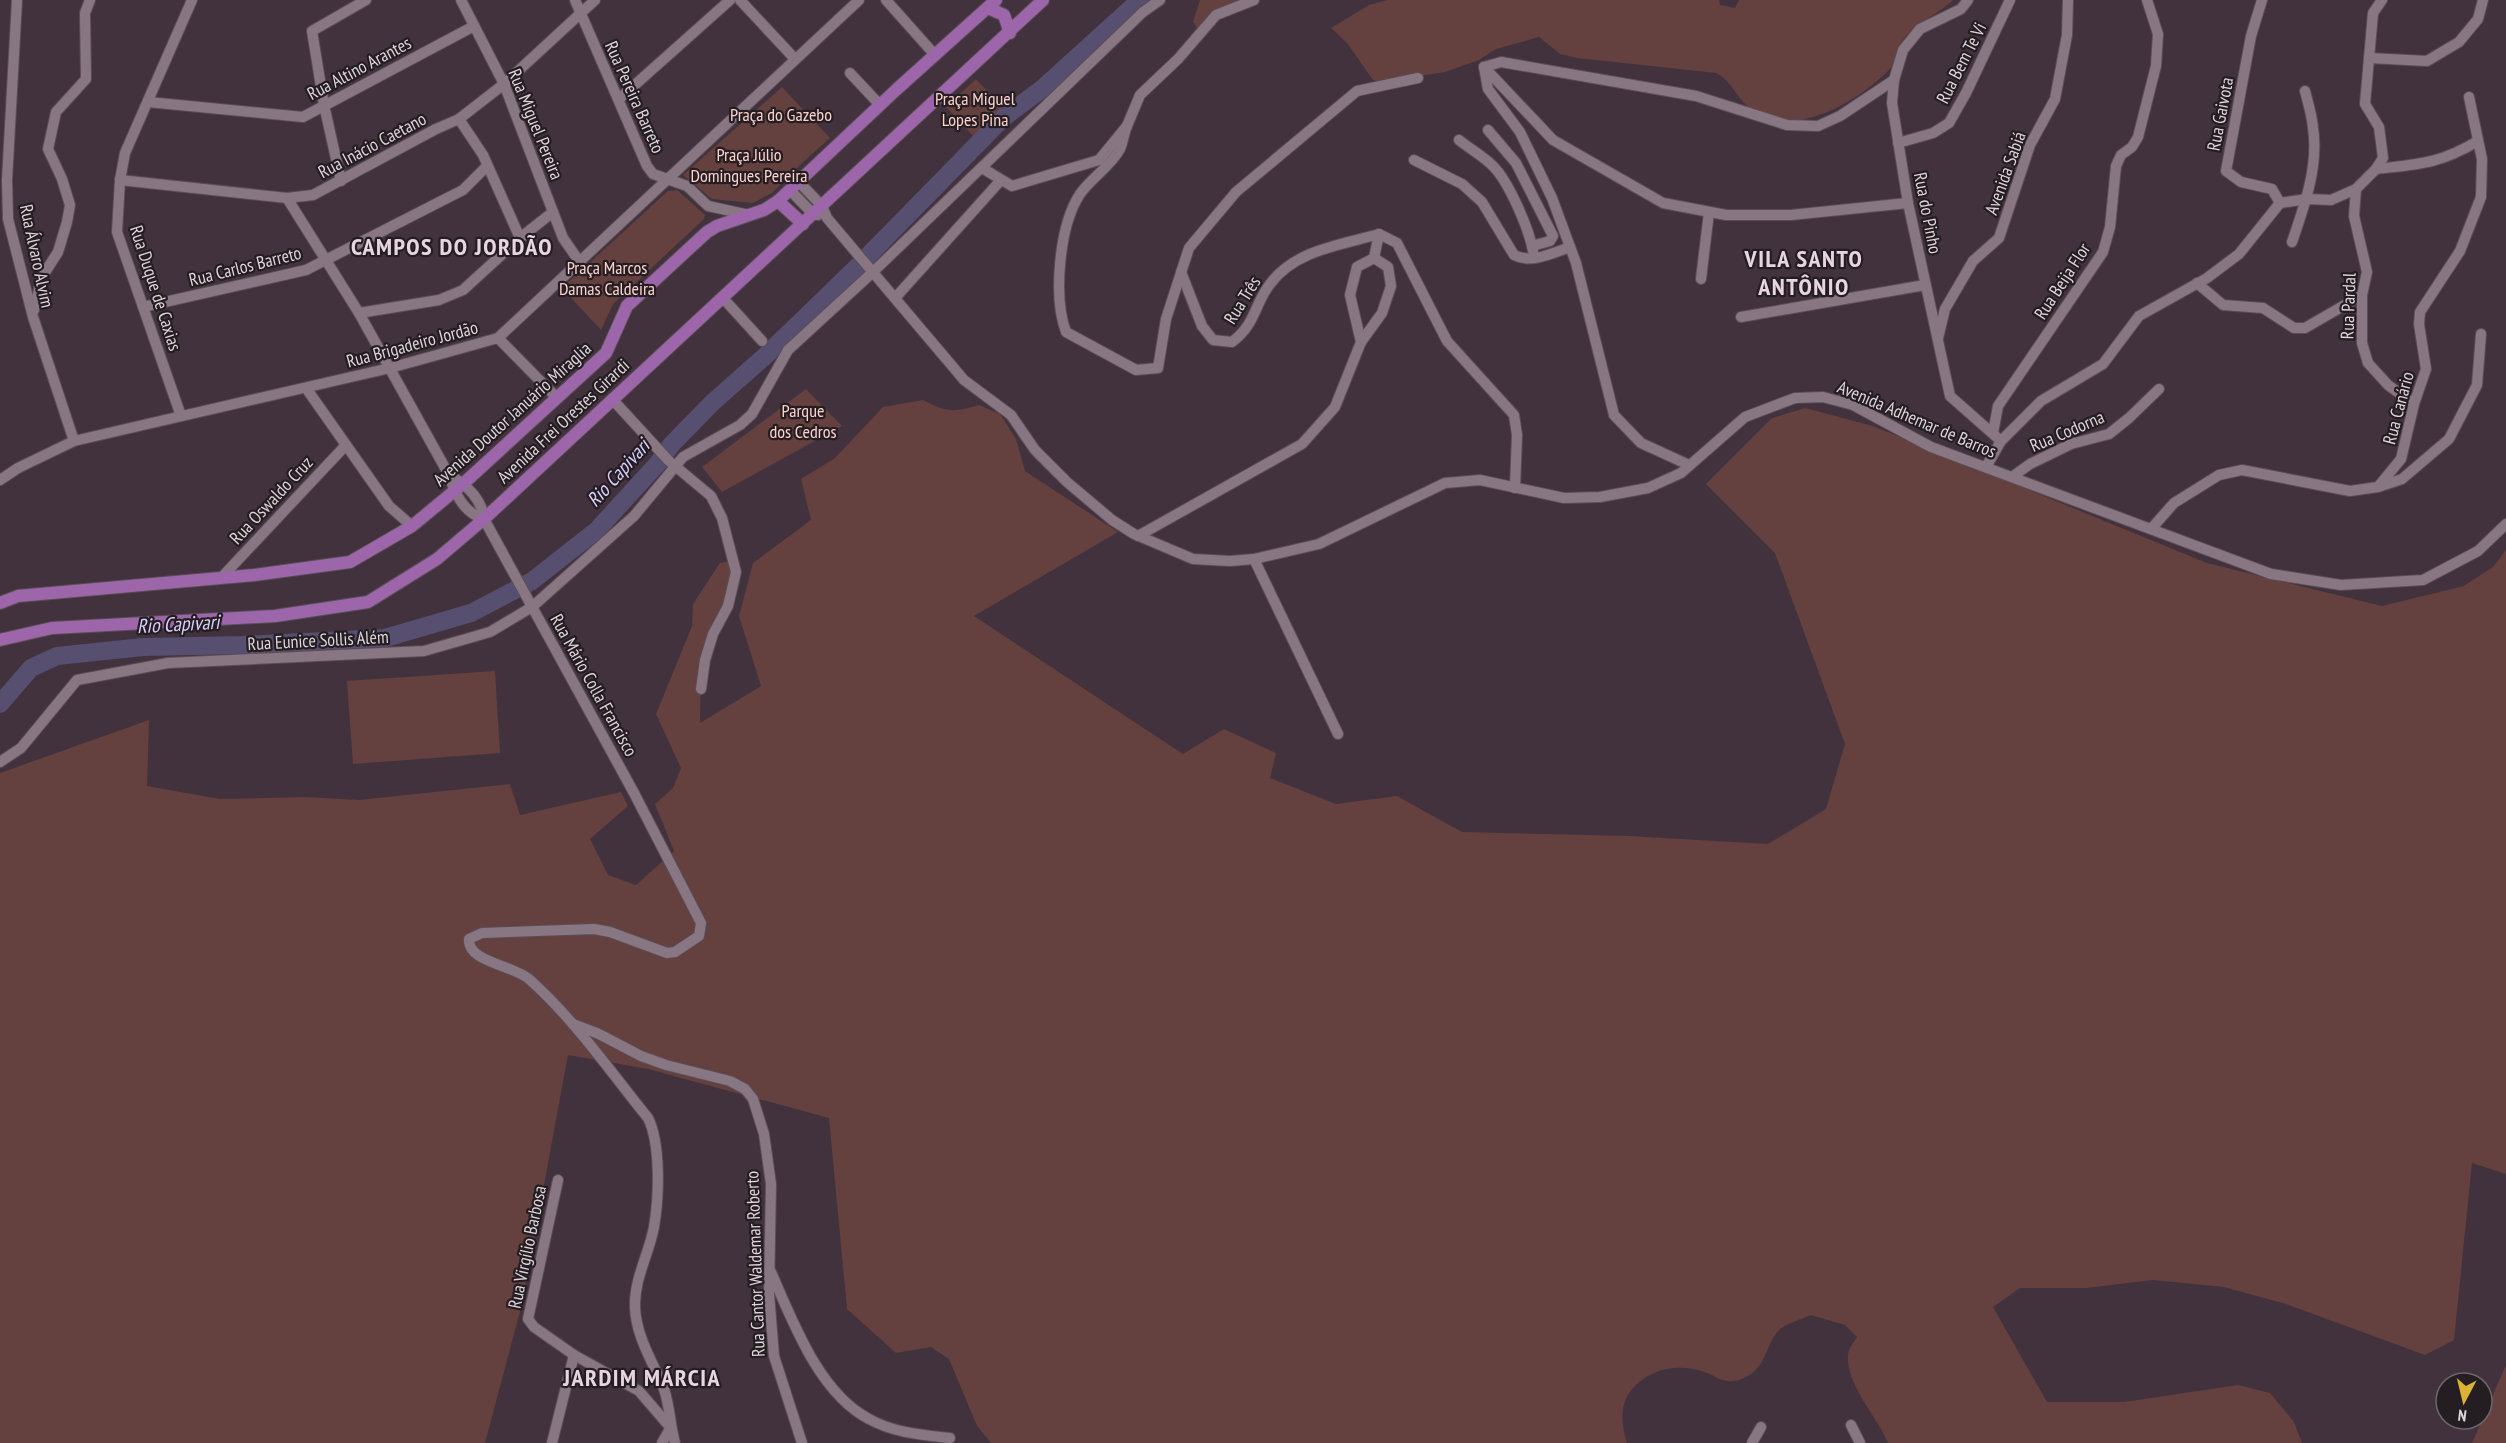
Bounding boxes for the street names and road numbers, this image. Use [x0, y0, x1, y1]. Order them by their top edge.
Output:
street label: Rua Bem Te Vi [1931, 19, 1991, 107]
street label: Rua Altino Arantes [303, 31, 415, 105]
street label: Rua Pereira Barreto [600, 37, 670, 157]
street label: Rua Miguel Pereira [503, 65, 569, 183]
street label: Rua Gaivota [2202, 75, 2238, 153]
street label: Rua Inácio Caetano [314, 107, 430, 183]
street label: Avenida Sabiá [1979, 128, 2031, 218]
street label: Rua do Pinho [1909, 170, 1947, 256]
street label: Rua Álvaro Alvim [15, 202, 59, 310]
street label: Rua Duque de Caxias [125, 222, 187, 354]
street label: Rua Beija Flor [2029, 238, 2095, 324]
street label: Rua Carlos Barreto [186, 241, 304, 291]
street label: Rua Três [1218, 272, 1266, 328]
street label: Rua Pardal [2335, 272, 2361, 340]
street label: Rua Brigadeiro Jordão [344, 315, 481, 373]
street label: Avenida Doutor Januário Miraglia [428, 337, 596, 491]
street label: Avenida Frei Orestes Girardi [492, 354, 634, 488]
street label: Rua Canário [2377, 369, 2419, 447]
street label: Avenida Adhemar de Barros [1834, 375, 2000, 463]
street label: Rua Codorna [2026, 405, 2108, 457]
street label: Rua Oswaldo Cruz [224, 451, 318, 549]
street label: Rua Mário Colla Francisco [545, 610, 643, 760]
street label: Rua Eunice Sollis Além [247, 625, 389, 655]
street label: Rua Cantor Waldemar Roberto [740, 1170, 770, 1358]
street label: Rua Virgílio Barbosa [503, 1183, 551, 1311]

